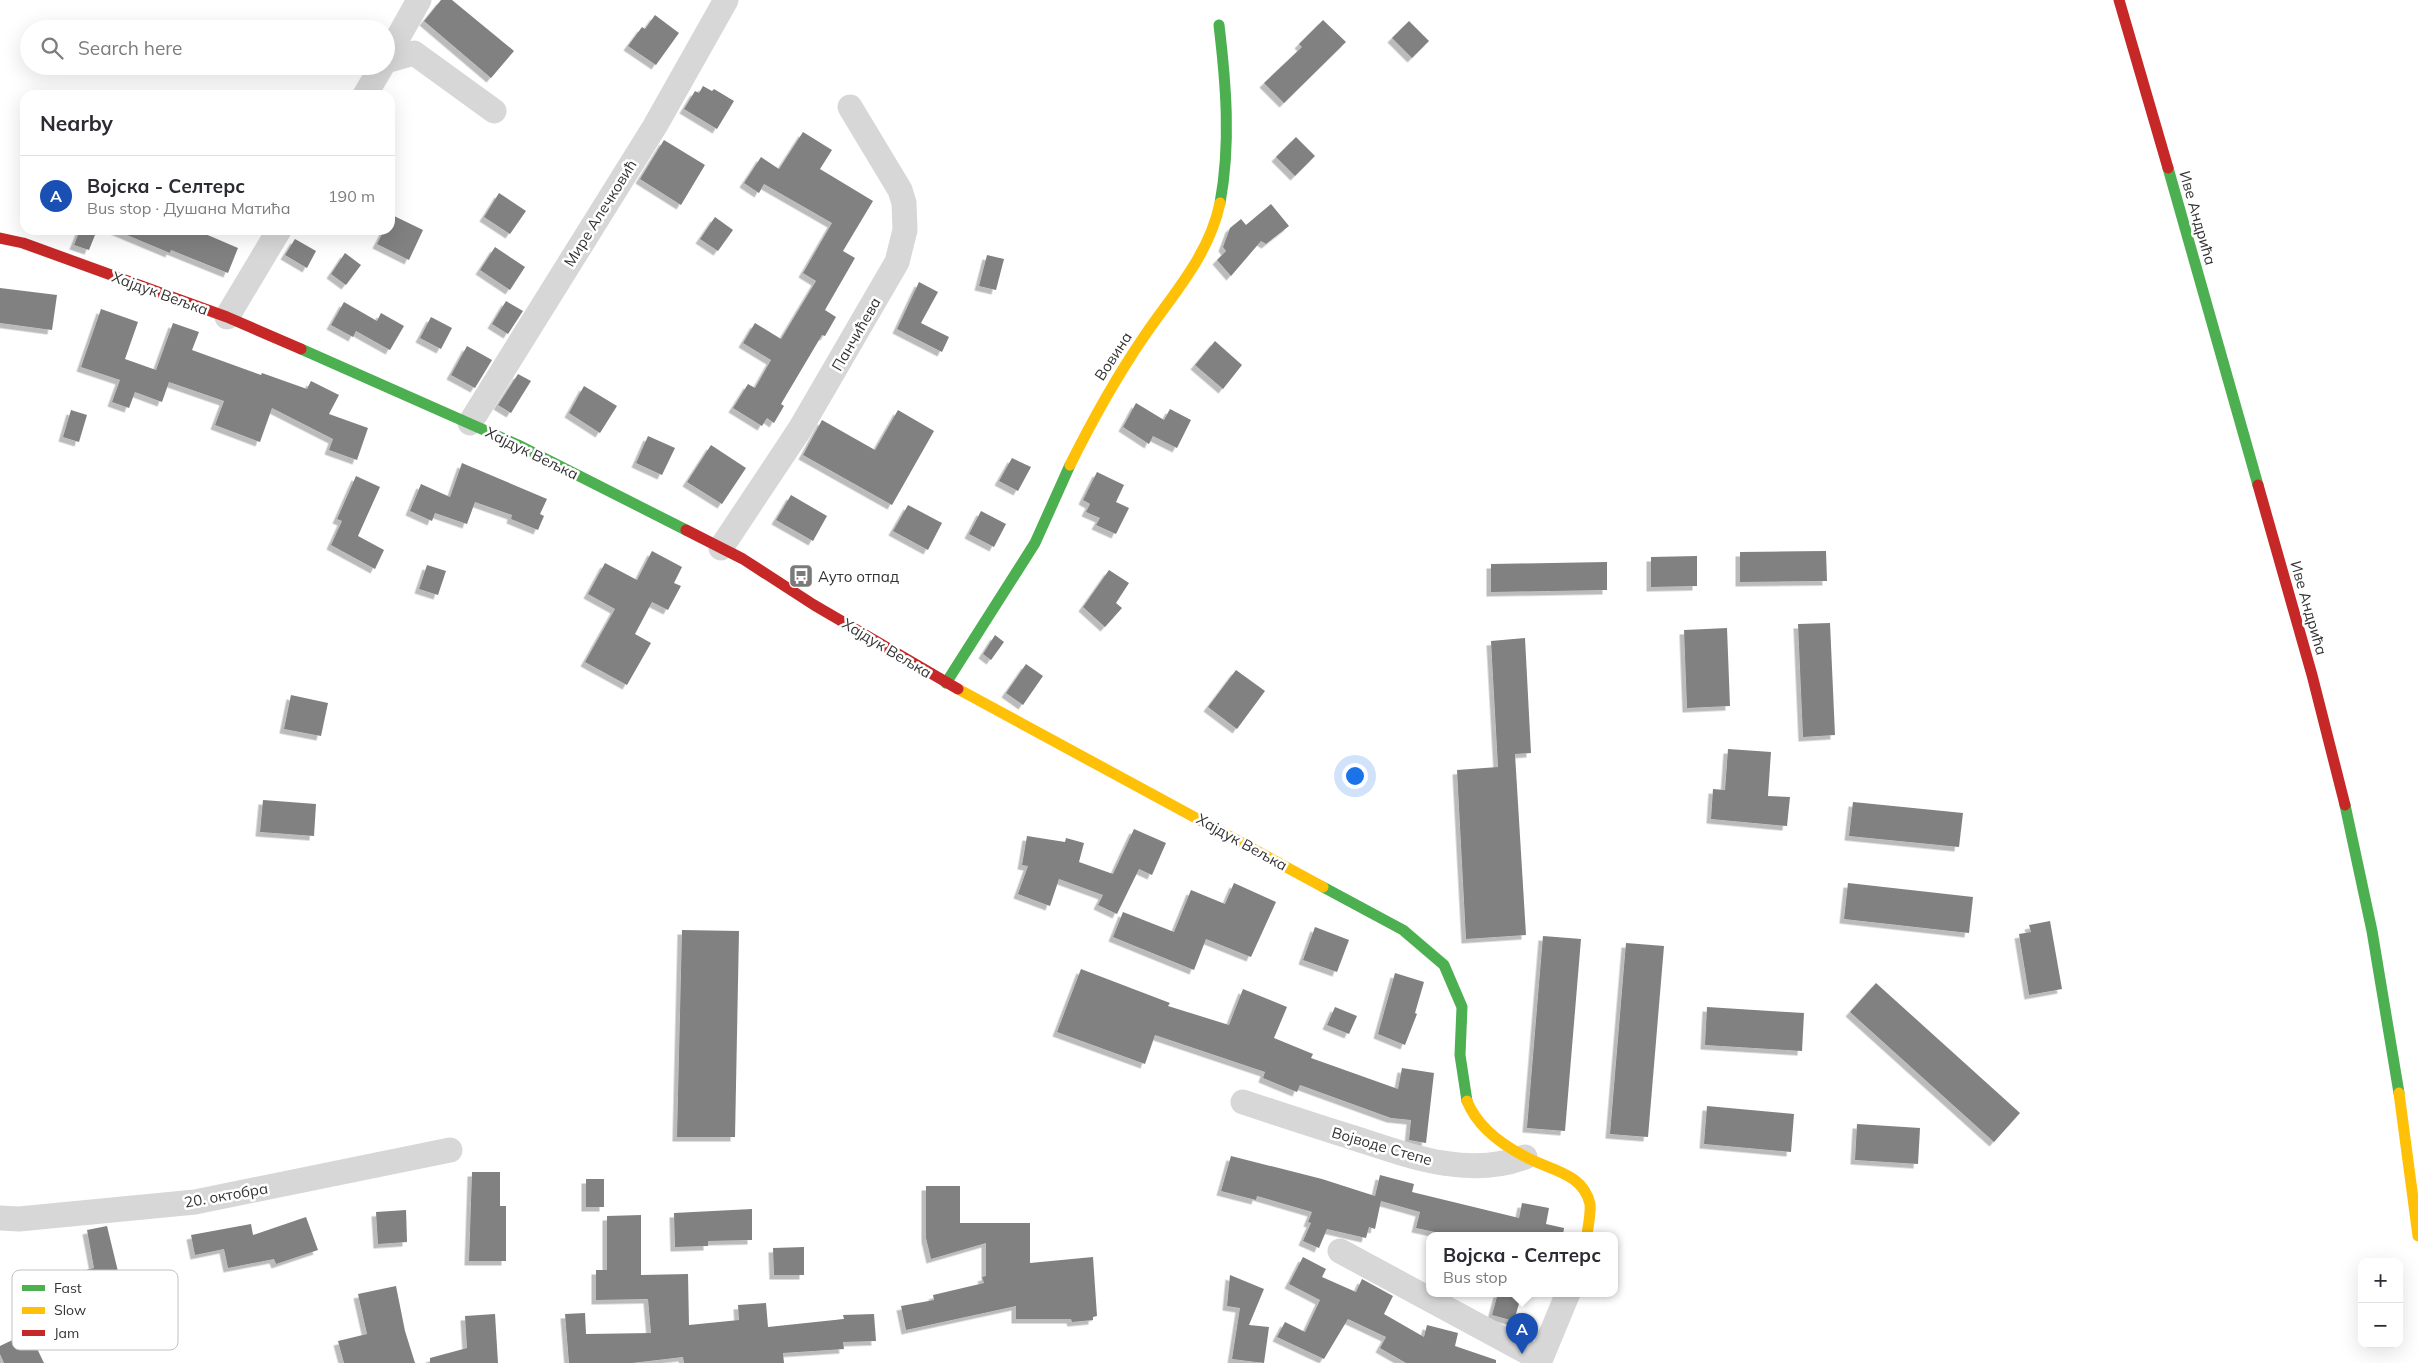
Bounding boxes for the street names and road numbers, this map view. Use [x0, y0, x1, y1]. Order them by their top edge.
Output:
street label: Мире Алечковић [559, 156, 641, 270]
street label: Иве Андрића [2175, 169, 2221, 267]
street label: Хајдук Вељка [109, 267, 211, 319]
street label: Панчићева [827, 294, 885, 374]
street label: Вовина [1090, 328, 1136, 384]
street label: Хајдук Вељка [482, 422, 582, 484]
street label: Иве Андрића [2286, 559, 2332, 657]
street label: Хајдук Вељка [839, 614, 935, 682]
street label: Хајдук Вељка [1193, 809, 1291, 875]
street label: Војводе Степе [1330, 1123, 1434, 1169]
street label: 20. октобра [183, 1178, 269, 1212]

